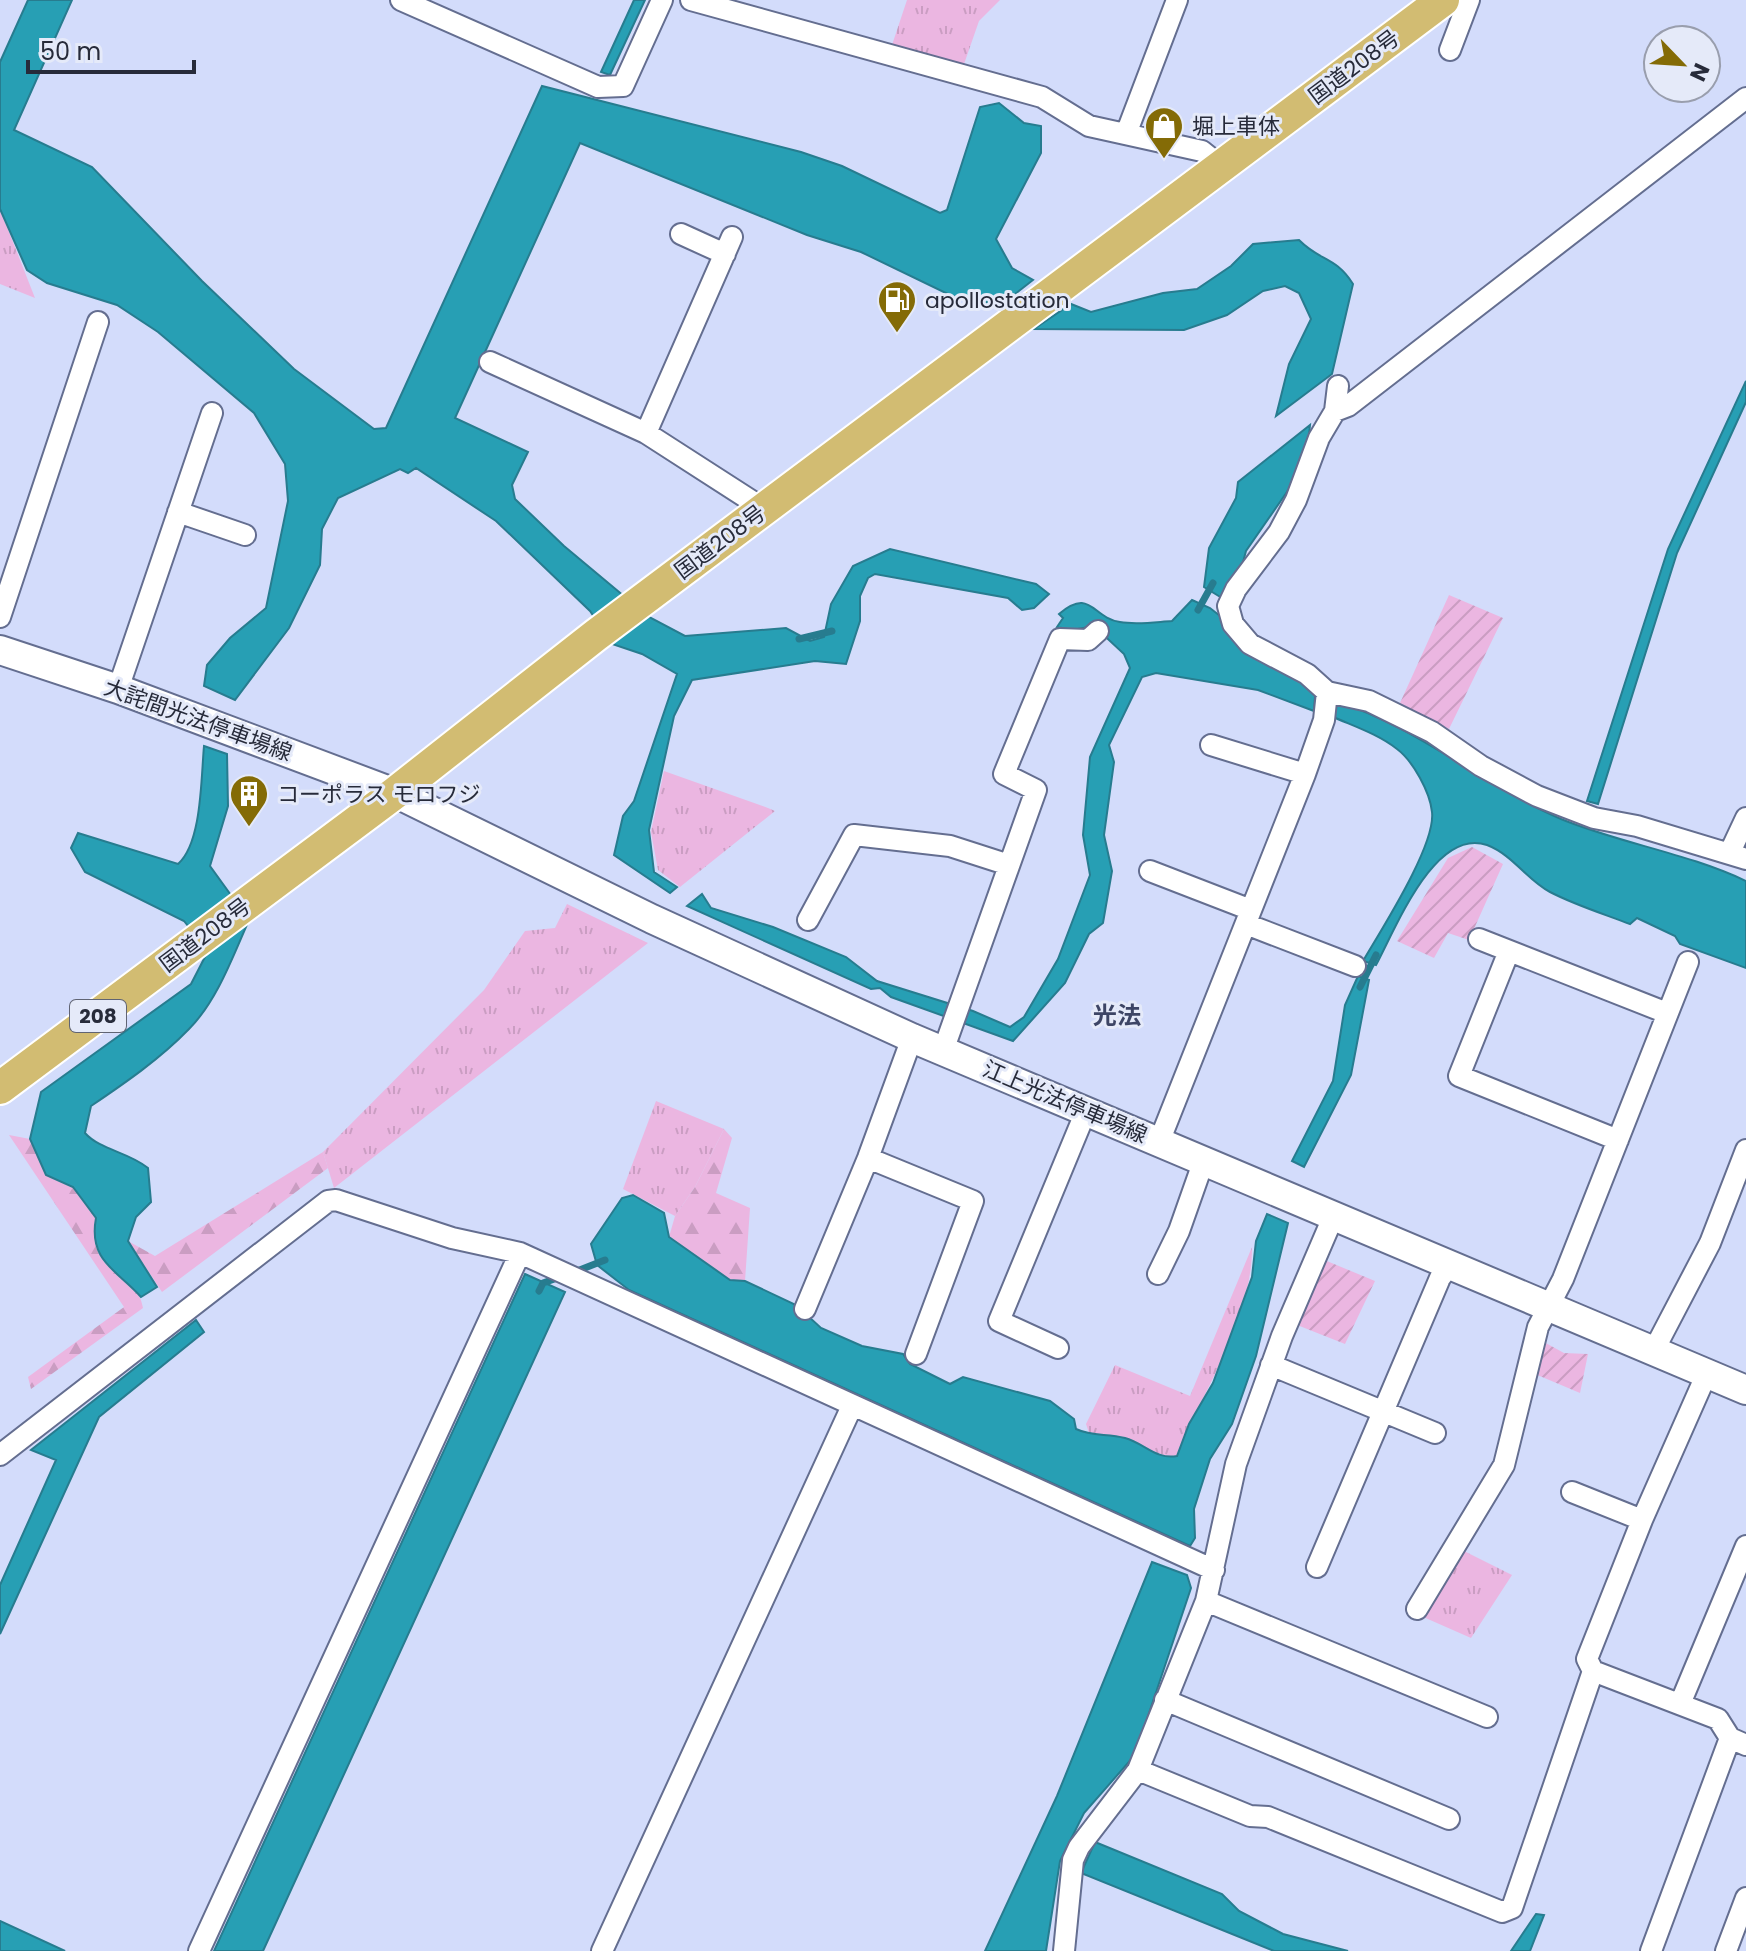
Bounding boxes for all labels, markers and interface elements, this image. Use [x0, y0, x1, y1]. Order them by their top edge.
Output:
street label: 国道208号 [1302, 23, 1406, 111]
scale bar [28, 24, 194, 74]
north arrow [1642, 24, 1722, 104]
text: 50 m [40, 35, 101, 68]
text: N [1682, 58, 1717, 86]
shop icon: 堀上車体 [1143, 105, 1185, 160]
place label: 堀上車体 [1192, 111, 1280, 142]
fuel station icon: apollostation [876, 279, 918, 334]
place label: apollostation [925, 285, 1070, 316]
street label: 国道208号 [668, 498, 772, 586]
street label: 大詫間光法停車場線 [100, 672, 296, 768]
building icon: コーポラス モロフジ [228, 773, 270, 828]
place label: コーポラス モロフジ [277, 779, 480, 810]
street label: 国道208号 [153, 891, 257, 979]
district label: 光法 [1093, 999, 1141, 1032]
road number: 208 [70, 1000, 126, 1032]
street label: 江上光法停車場線 [978, 1053, 1152, 1151]

